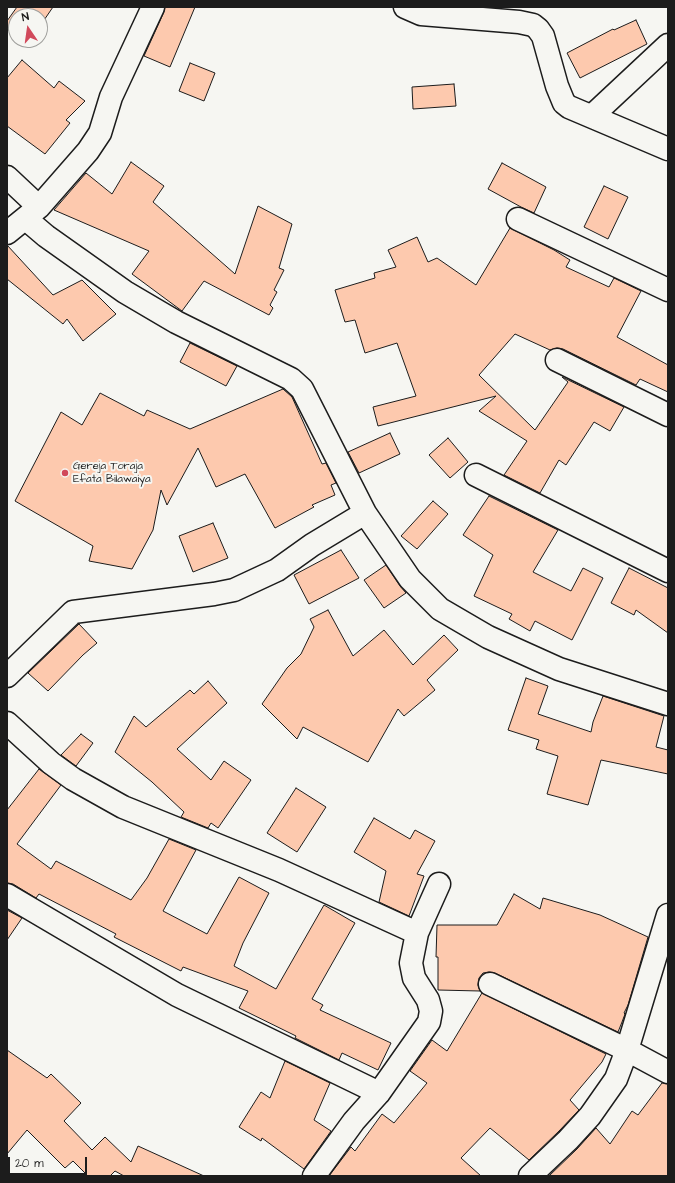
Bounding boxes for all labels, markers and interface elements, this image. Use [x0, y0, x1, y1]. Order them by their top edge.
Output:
north arrow [8, 8, 48, 48]
text: N [20, 9, 30, 25]
place label: Gereja Toraja Efata Bilawaiya [73, 460, 151, 486]
marker: Gereja Toraja Efata Bilawaiya [60, 468, 70, 478]
scale bar [10, 1149, 89, 1175]
text: 20 m [15, 1155, 44, 1172]

